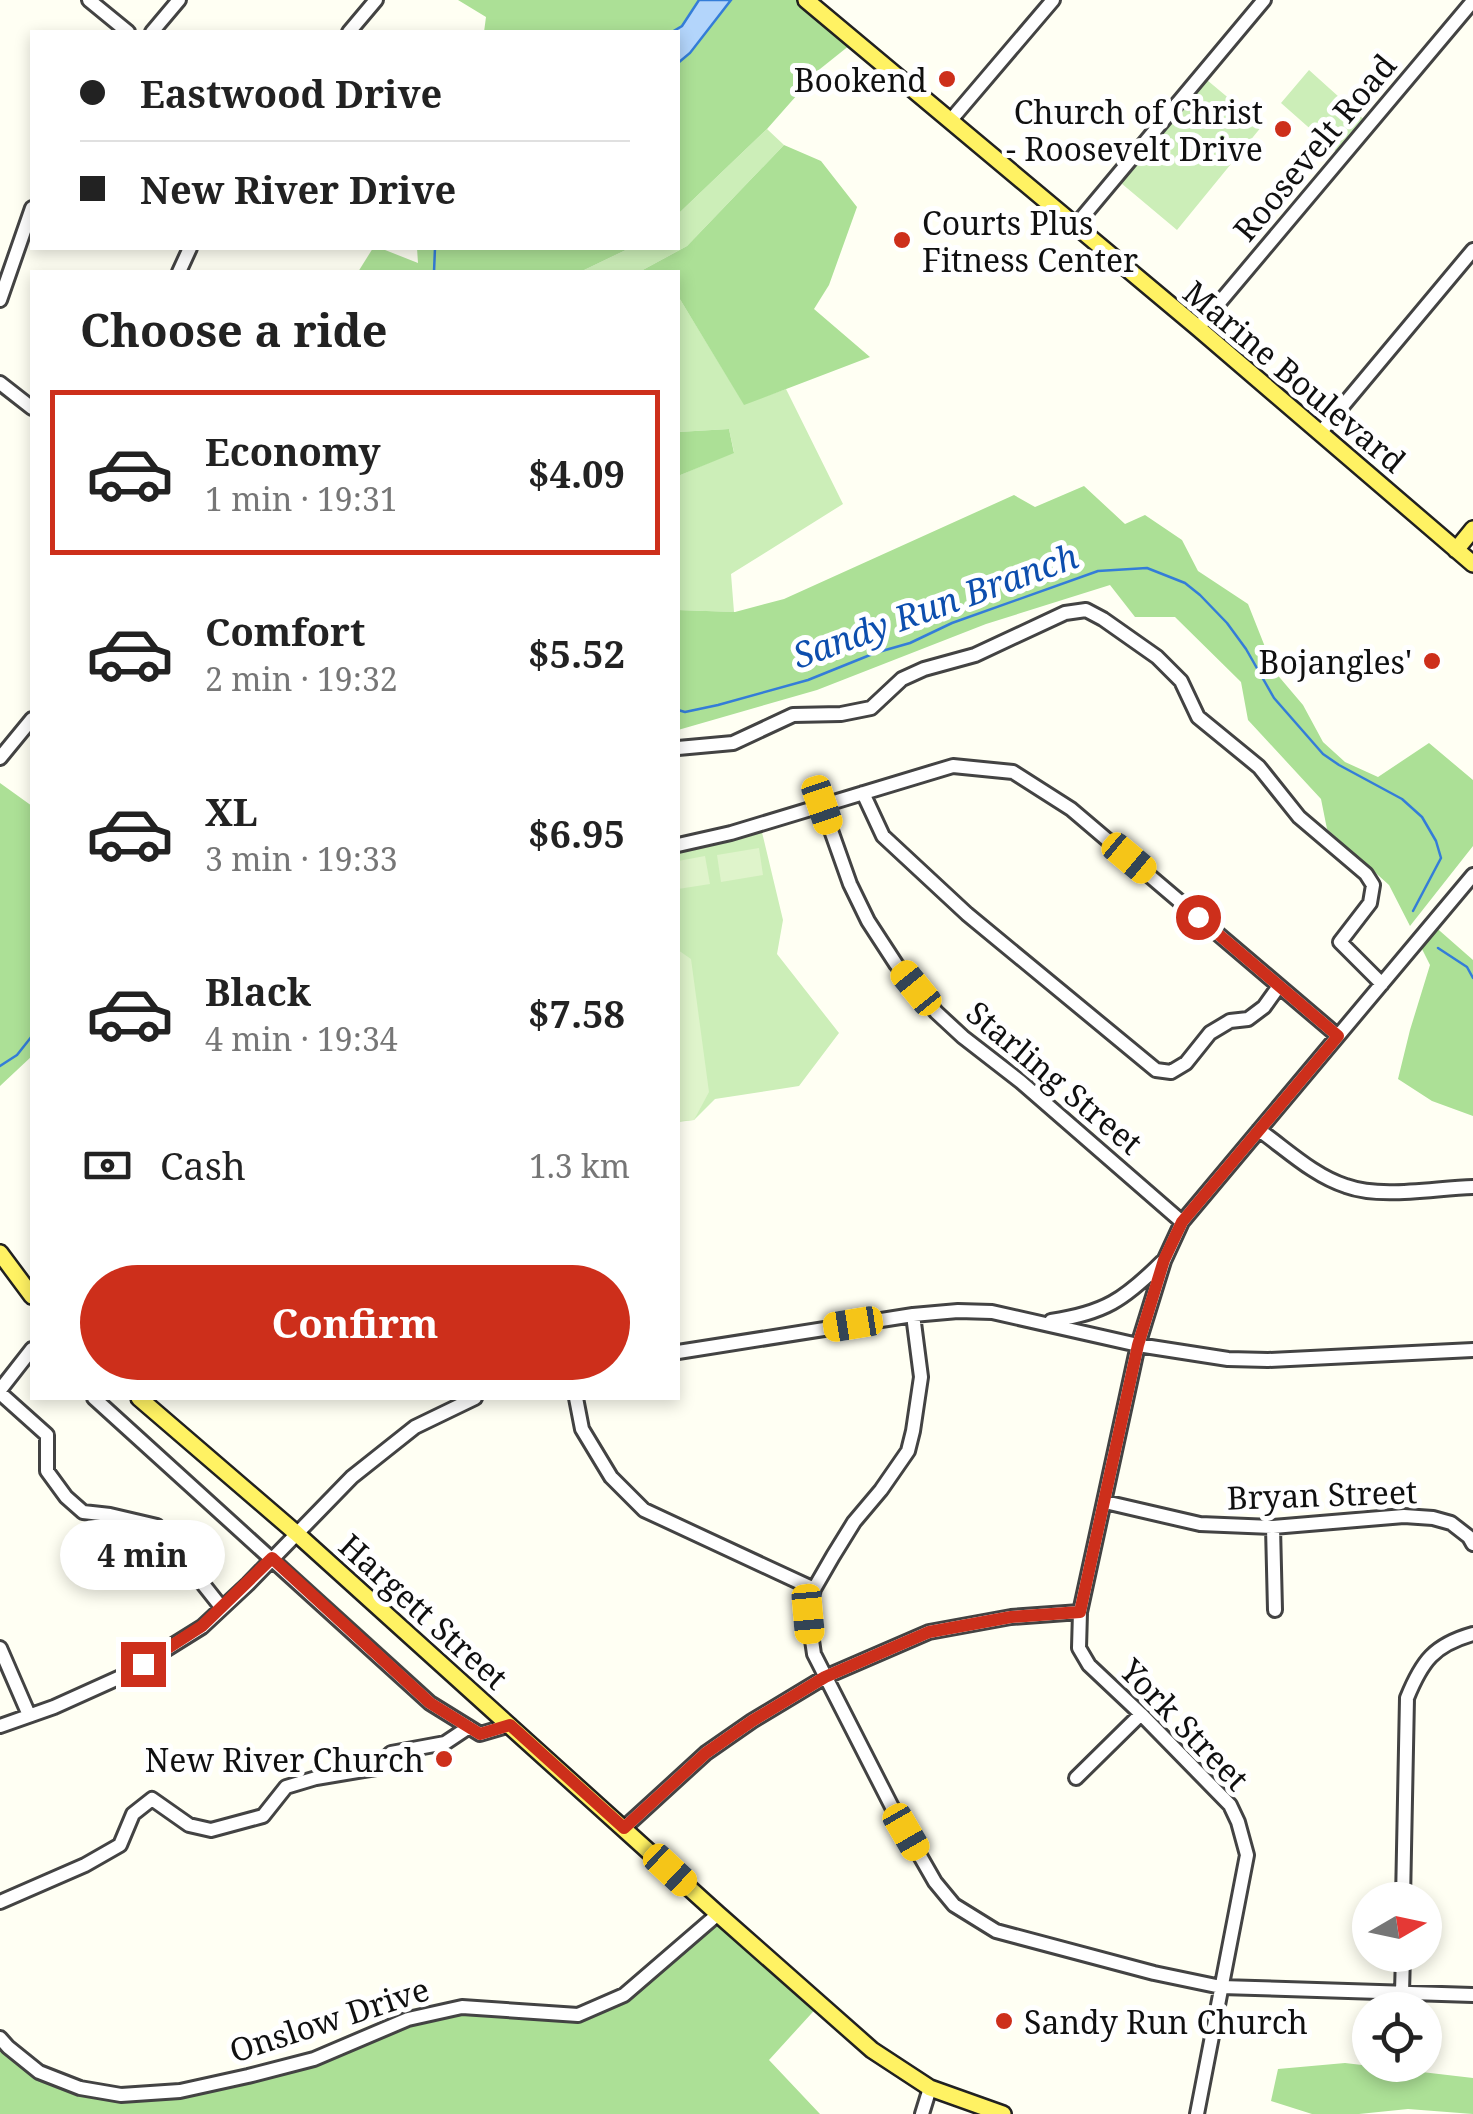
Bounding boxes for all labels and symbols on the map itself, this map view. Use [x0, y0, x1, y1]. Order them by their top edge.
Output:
street label: Roosevelt Road [1223, 44, 1405, 250]
place label: Bookend [794, 58, 927, 101]
marker: Bookend [936, 68, 958, 90]
place label: Church of Christ - Roosevelt Drive [1006, 90, 1263, 170]
marker: Church of Christ - Roosevelt Drive [1272, 118, 1294, 140]
place label: Courts Plus Fitness Center [922, 201, 1138, 281]
marker: Courts Plus Fitness Center [891, 229, 913, 251]
street label: Marine Boulevard [1175, 270, 1415, 482]
water label: Sandy Run Branch [786, 532, 1084, 678]
place label: Bojangles' [1259, 640, 1412, 683]
marker: Bojangles' [1421, 650, 1443, 672]
car [798, 772, 846, 838]
car [1096, 827, 1162, 889]
route start [1176, 895, 1221, 940]
car [885, 955, 947, 1021]
street label: Starling Street [958, 991, 1152, 1163]
car [821, 1304, 885, 1344]
street label: Bryan Street [1226, 1469, 1418, 1519]
callout: 4 min [61, 1519, 226, 1589]
street label: Hargett Street [331, 1524, 517, 1698]
car [790, 1583, 826, 1645]
route end [121, 1642, 166, 1687]
street label: York Street [1111, 1648, 1259, 1799]
place label: New River Church [145, 1738, 424, 1781]
marker: New River Church [433, 1748, 455, 1770]
car [878, 1799, 934, 1865]
car [638, 1839, 702, 1901]
north arrow [1352, 1882, 1442, 1972]
street label: Onslow Drive [224, 1967, 434, 2071]
place label: Sandy Run Church [1024, 2000, 1308, 2043]
marker: Sandy Run Church [993, 2010, 1015, 2032]

